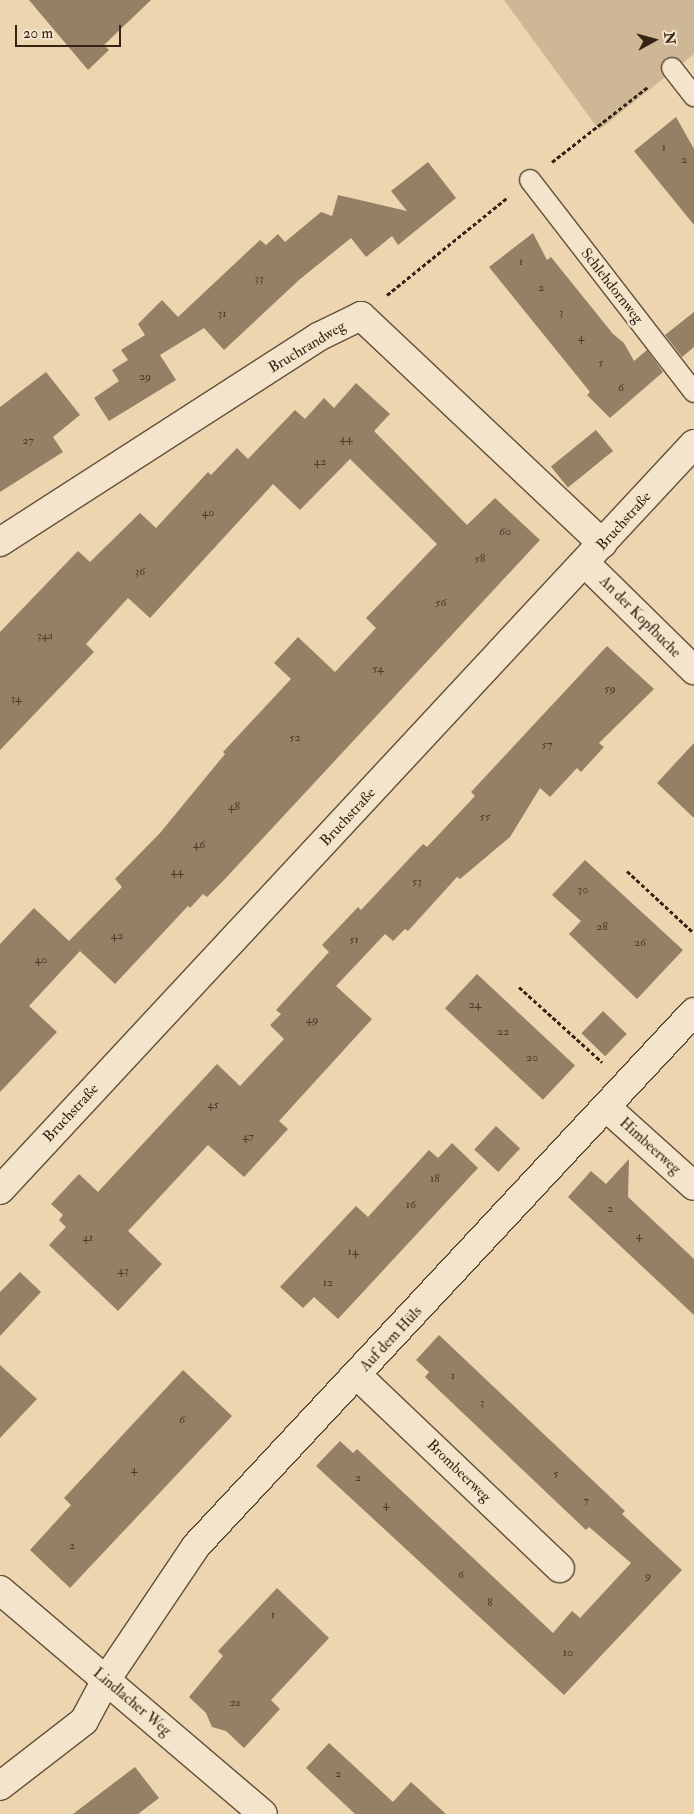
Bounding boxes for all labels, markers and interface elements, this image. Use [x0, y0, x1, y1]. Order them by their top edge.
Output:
scale bar [18, 15, 124, 47]
north arrow [629, 15, 679, 65]
text: 20 m [23, 24, 53, 43]
text: N [660, 31, 679, 45]
house number: 1 [662, 141, 666, 155]
house number: 2 [681, 153, 687, 167]
street label: Schlehdornweg [577, 245, 647, 327]
house number: 1 [519, 255, 523, 269]
house number: 33 [254, 272, 264, 286]
house number: 2 [538, 281, 544, 295]
house number: 3 [559, 306, 563, 320]
house number: 31 [218, 307, 226, 321]
street label: Bruchrandweg [265, 317, 349, 377]
house number: 4 [578, 331, 584, 345]
house number: 5 [598, 356, 604, 370]
house number: 29 [139, 370, 151, 384]
house number: 6 [618, 381, 624, 395]
house number: 44 [340, 432, 352, 446]
house number: 27 [22, 434, 34, 448]
house number: 42 [314, 455, 326, 469]
street label: Bruchstraße [593, 488, 655, 554]
house number: 40 [202, 506, 214, 520]
house number: 60 [499, 525, 511, 539]
house number: 58 [475, 552, 485, 566]
house number: 36 [135, 565, 145, 579]
street label: An der Kopfbuche [595, 572, 685, 662]
house number: 56 [435, 596, 447, 610]
house number: 34a [37, 629, 53, 643]
house number: 54 [372, 662, 384, 676]
house number: 59 [604, 682, 616, 696]
house number: 34 [10, 692, 22, 706]
house number: 52 [289, 731, 301, 745]
house number: 57 [542, 738, 552, 752]
street label: Bruchstraße [316, 784, 380, 850]
house number: 48 [228, 800, 240, 814]
house number: 55 [480, 810, 490, 824]
house number: 46 [193, 838, 205, 852]
house number: 44 [171, 865, 183, 879]
house number: 53 [412, 875, 422, 889]
house number: 30 [578, 883, 588, 897]
house number: 28 [596, 920, 608, 934]
house number: 42 [111, 929, 123, 943]
house number: 51 [349, 933, 359, 947]
house number: 26 [634, 936, 646, 950]
house number: 40 [35, 953, 47, 967]
house number: 24 [469, 998, 481, 1012]
house number: 49 [306, 1013, 318, 1027]
house number: 22 [497, 1025, 509, 1039]
house number: 20 [526, 1051, 538, 1065]
street label: Bruchstraße [39, 1080, 103, 1146]
house number: 45 [207, 1098, 219, 1112]
street label: Himbeerweg [616, 1114, 684, 1178]
house number: 47 [242, 1130, 254, 1144]
house number: 18 [430, 1172, 440, 1186]
house number: 16 [406, 1198, 416, 1212]
house number: 2 [607, 1202, 613, 1216]
house number: 4 [636, 1229, 642, 1243]
house number: 41 [83, 1231, 93, 1245]
house number: 14 [348, 1245, 358, 1259]
house number: 43 [117, 1264, 129, 1278]
house number: 12 [323, 1276, 333, 1290]
street label: Auf dem Hüls [356, 1303, 426, 1375]
house number: 1 [451, 1369, 455, 1383]
house number: 3 [480, 1396, 484, 1410]
house number: 6 [179, 1413, 185, 1427]
street label: Brombeerweg [423, 1436, 495, 1506]
house number: 4 [131, 1463, 137, 1477]
house number: 5 [553, 1467, 559, 1481]
house number: 2 [355, 1471, 361, 1485]
house number: 7 [583, 1494, 589, 1508]
house number: 4 [383, 1498, 389, 1512]
house number: 2 [69, 1539, 75, 1553]
house number: 6 [458, 1568, 464, 1582]
house number: 9 [645, 1569, 651, 1583]
house number: 8 [487, 1596, 493, 1610]
house number: 1 [271, 1608, 275, 1622]
house number: 10 [563, 1646, 573, 1660]
street label: Lindlacher Weg [89, 1664, 175, 1740]
house number: 2a [229, 1696, 241, 1710]
house number: 2 [335, 1767, 341, 1781]

